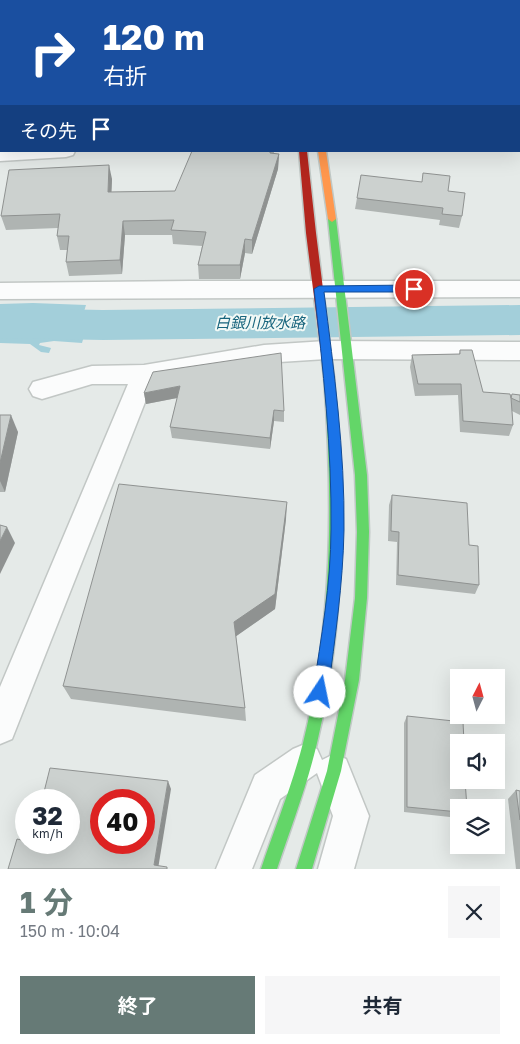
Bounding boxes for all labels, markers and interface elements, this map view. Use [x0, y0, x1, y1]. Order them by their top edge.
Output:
text: 120 m [103, 16, 205, 58]
icon: right [20, 20, 85, 85]
text: 右折 [103, 62, 147, 89]
icon: arrive [87, 115, 115, 143]
text: その先 [20, 119, 77, 142]
pin [393, 268, 435, 310]
icon: arrive [400, 275, 428, 303]
water label: 白銀川放水路 [215, 313, 307, 331]
position arrow [293, 665, 345, 717]
north arrow [450, 669, 505, 724]
map controls [450, 669, 505, 854]
button: sound [450, 734, 505, 789]
speed limit sign: 40 [90, 789, 155, 854]
button: layers [450, 799, 505, 854]
text: 32 [32, 800, 63, 831]
text: km/h [32, 826, 63, 841]
text: 1 分 [20, 884, 73, 920]
button: close [448, 886, 500, 938]
text: 150 m · 10:04 [20, 921, 120, 941]
button: 終了 [20, 976, 255, 1034]
button: 共有 [265, 976, 500, 1034]

